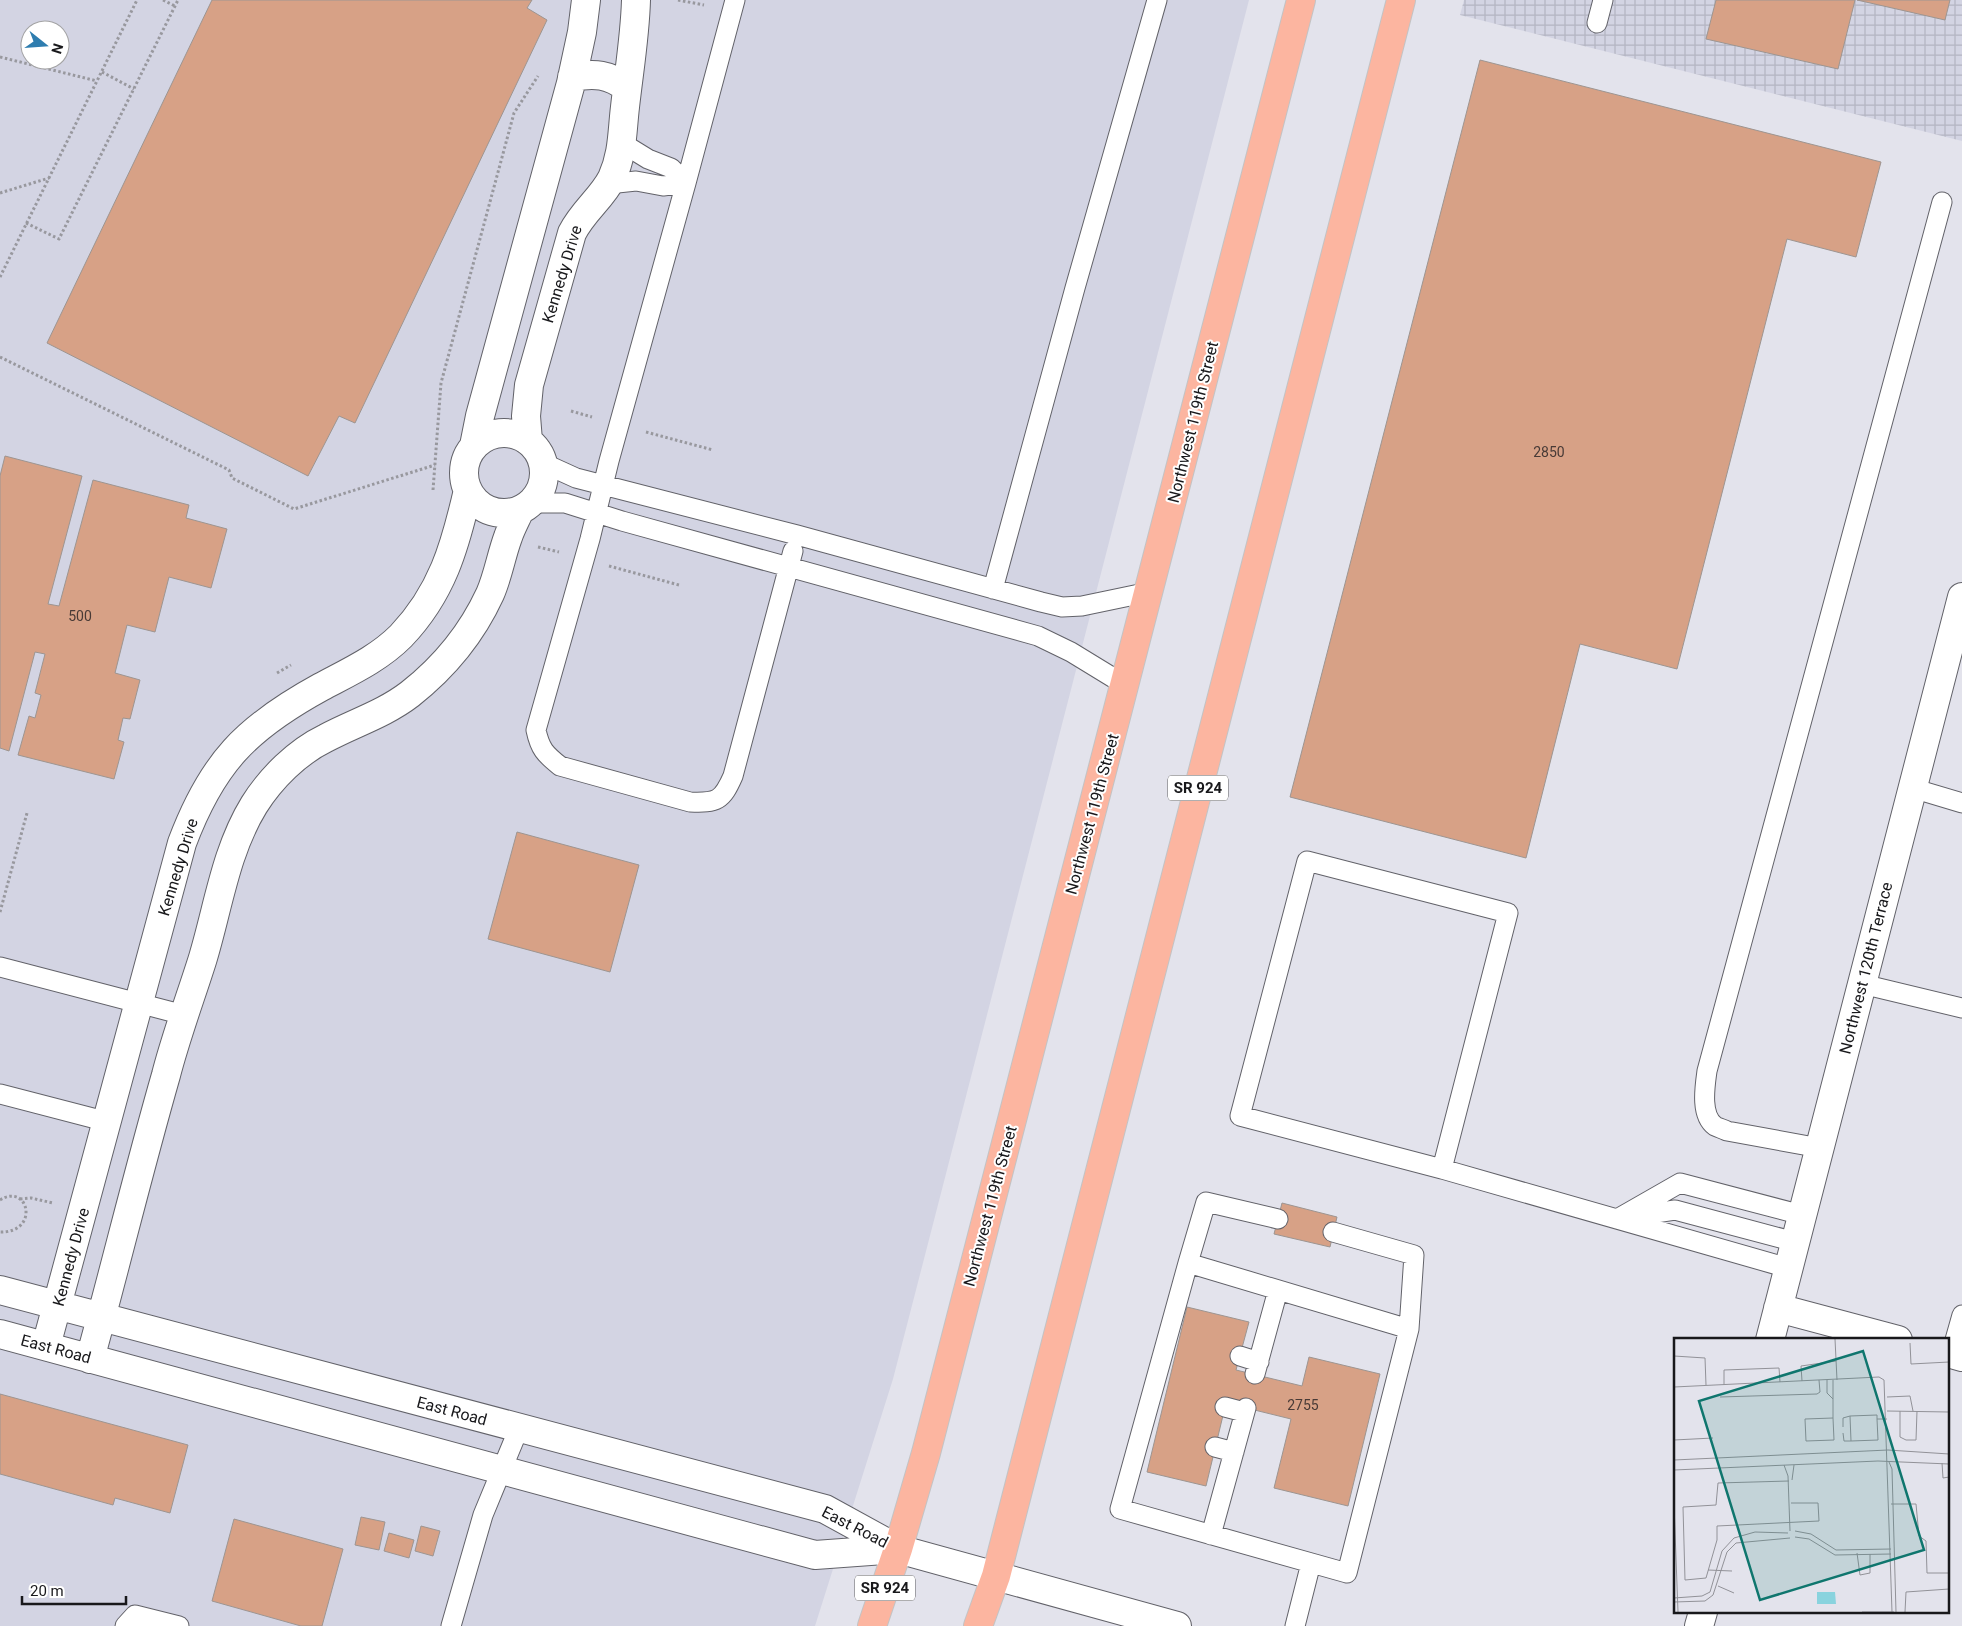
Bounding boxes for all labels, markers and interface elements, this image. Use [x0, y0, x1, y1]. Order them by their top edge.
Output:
north arrow [20, 20, 70, 70]
text: N [48, 42, 67, 56]
street label: Kennedy Drive [538, 223, 586, 325]
street label: Northwest 119th Street [1164, 339, 1222, 505]
house number: 2850 [1533, 444, 1565, 460]
house number: 500 [68, 608, 92, 624]
street label: Northwest 119th Street [1061, 732, 1123, 896]
road number: SR 924 [1168, 776, 1228, 800]
street label: Kennedy Drive [154, 816, 202, 918]
street label: Northwest 120th Terrace [1835, 880, 1897, 1056]
street label: Northwest 119th Street [959, 1124, 1021, 1288]
street label: Kennedy Drive [49, 1206, 93, 1308]
street label: East Road [19, 1331, 93, 1367]
inset map [1674, 1338, 1950, 1614]
street label: East Road [415, 1393, 489, 1429]
house number: 2755 [1287, 1397, 1319, 1413]
street label: East Road [819, 1502, 891, 1552]
scale bar [22, 1574, 126, 1606]
road number: SR 924 [855, 1576, 915, 1600]
text: 20 m [30, 1582, 64, 1600]

